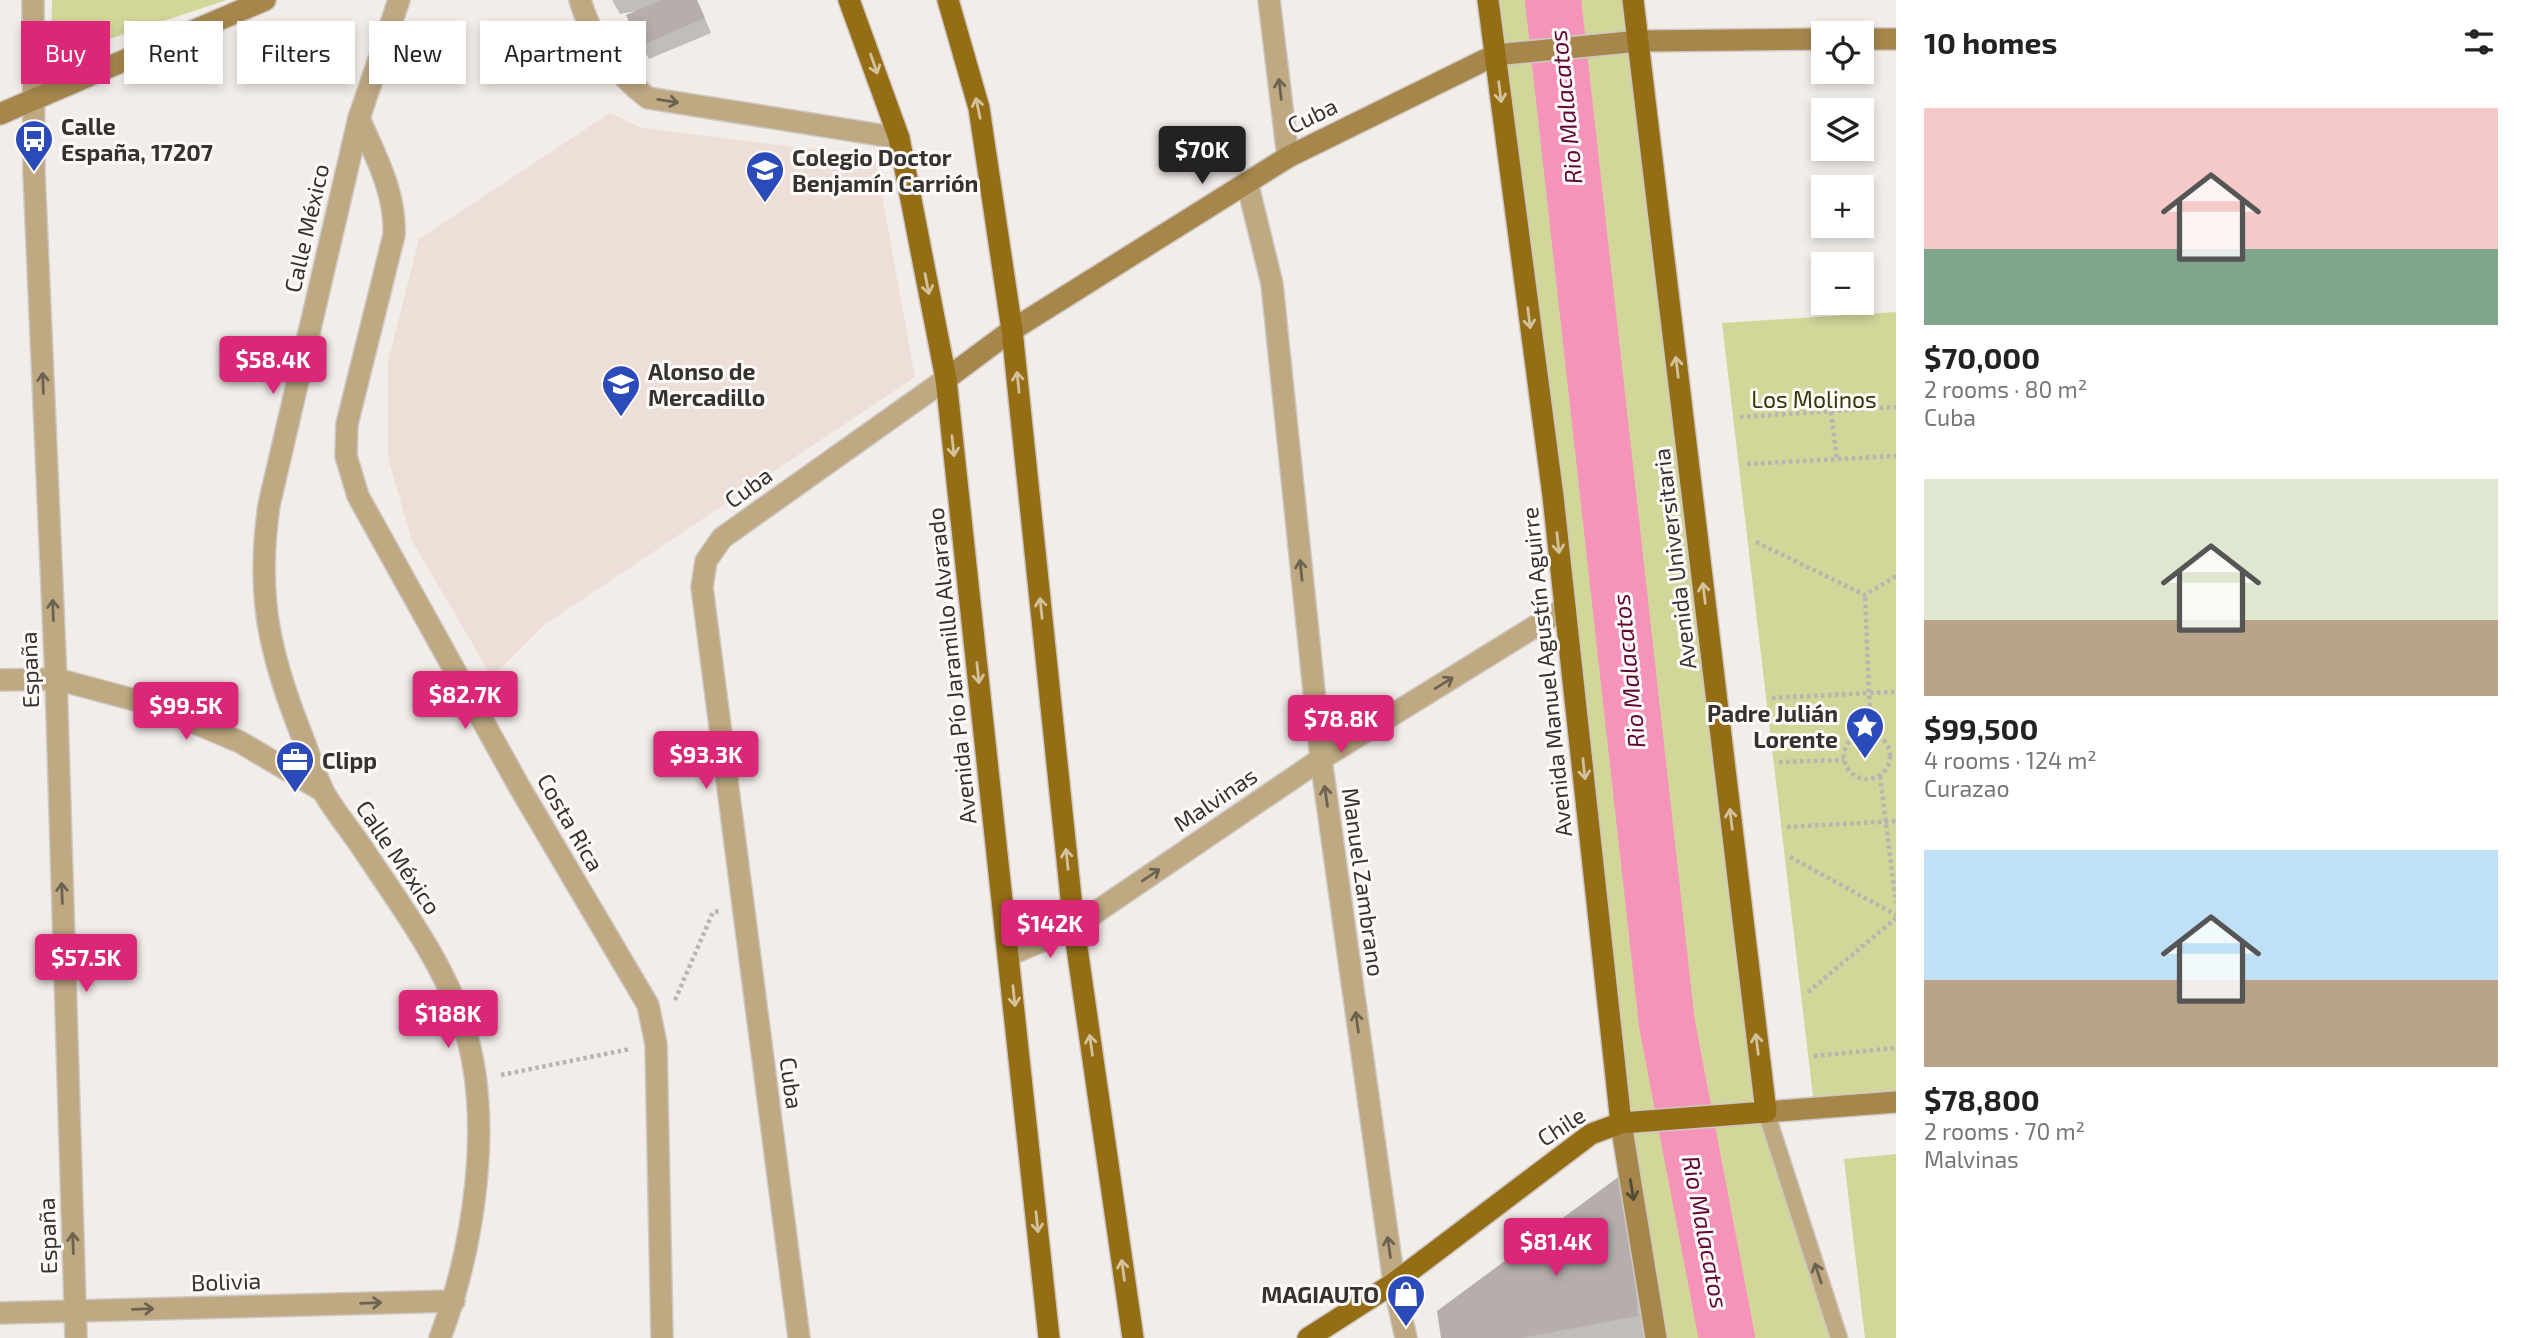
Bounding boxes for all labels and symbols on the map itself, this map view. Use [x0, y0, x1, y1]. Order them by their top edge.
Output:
water label: Rio Malacatos [1542, 28, 1588, 186]
one-way arrow [869, 52, 881, 74]
one-way arrow [1273, 78, 1286, 101]
one-way arrow [1493, 80, 1506, 103]
street label: Cuba [1283, 91, 1341, 139]
one-way arrow [656, 95, 678, 108]
one-way arrow [971, 97, 985, 120]
place label: Calle España, 17207 [61, 112, 213, 166]
bus stop icon: Calle España, 17207 [13, 118, 55, 173]
pin: $70K [1161, 127, 1243, 186]
place label: Colegio Doctor Benjamín Carrión [792, 143, 978, 197]
school or university icon: Colegio Doctor Benjamín Carrión [744, 149, 786, 204]
street label: Calle México [278, 161, 334, 295]
one-way arrow [921, 272, 935, 295]
one-way arrow [1523, 306, 1536, 328]
pin: $58.4K [216, 336, 330, 396]
one-way arrow [1671, 356, 1684, 379]
place label: Alonso de Mercadillo [648, 357, 765, 411]
school or university icon: Alonso de Mercadillo [600, 363, 642, 418]
one-way arrow [1011, 371, 1024, 394]
one-way arrow [37, 372, 50, 395]
park label: Los Molinos [1751, 385, 1877, 413]
one-way arrow [947, 435, 960, 457]
street label: Avenida Universitaria [1647, 447, 1701, 671]
street label: Cuba [719, 460, 777, 514]
street label: Avenida Pío Jaramillo Alvarado [920, 506, 982, 826]
street label: Avenida Manuel Agustín Aguirre [1515, 506, 1577, 838]
one-way arrow [1551, 531, 1564, 554]
one-way arrow [1295, 559, 1308, 582]
one-way arrow [1697, 582, 1710, 604]
water label: Rio Malacatos [1605, 592, 1651, 750]
one-way arrow [1035, 598, 1048, 620]
one-way arrow [46, 599, 59, 622]
street label: España [14, 631, 44, 709]
one-way arrow [972, 661, 985, 683]
pin: $82.7K [408, 672, 522, 731]
one-way arrow [1433, 676, 1453, 690]
pin: $99.5K [129, 682, 243, 742]
pin: $78.8K [1284, 696, 1398, 755]
place label: Padre Julián Lorente [1707, 699, 1838, 753]
place icon: Padre Julián Lorente [1844, 705, 1886, 760]
pin: $93.3K [649, 732, 763, 791]
office icon: Clipp [274, 739, 316, 794]
place label: Clipp [322, 746, 377, 774]
one-way arrow [1577, 757, 1590, 780]
street label: Malvinas [1168, 761, 1262, 837]
street label: Costa Rica [532, 768, 610, 876]
one-way arrow [1319, 785, 1332, 808]
street label: Manuel Zambrano [1337, 786, 1391, 978]
street label: Calle México [351, 795, 447, 919]
one-way arrow [1724, 808, 1737, 830]
one-way arrow [1061, 848, 1074, 871]
one-way arrow [1141, 867, 1160, 882]
one-way arrow [56, 882, 69, 905]
pin: $142K [1001, 900, 1099, 960]
pin: $57.5K [29, 934, 143, 994]
one-way arrow [1007, 984, 1020, 1007]
pin: $188K [399, 990, 497, 1050]
one-way arrow [1351, 1011, 1364, 1033]
one-way arrow [1085, 1034, 1098, 1057]
one-way arrow [1751, 1034, 1764, 1056]
street label: Cuba [775, 1055, 809, 1111]
street label: Chile [1532, 1100, 1590, 1152]
water label: Rio Malacatos [1677, 1153, 1735, 1311]
one-way arrow [1626, 1178, 1639, 1201]
street label: España [32, 1197, 62, 1275]
one-way arrow [1031, 1211, 1044, 1233]
pin: $81.4K [1499, 1218, 1613, 1278]
one-way arrow [67, 1232, 80, 1255]
one-way arrow [1382, 1236, 1395, 1259]
one-way arrow [1117, 1260, 1130, 1282]
one-way arrow [1811, 1262, 1824, 1284]
street label: Bolivia [190, 1266, 262, 1296]
shop icon: MAGIAUTO [1385, 1273, 1427, 1328]
place label: MAGIAUTO [1261, 1280, 1379, 1308]
one-way arrow [359, 1297, 382, 1310]
one-way arrow [132, 1303, 155, 1316]

